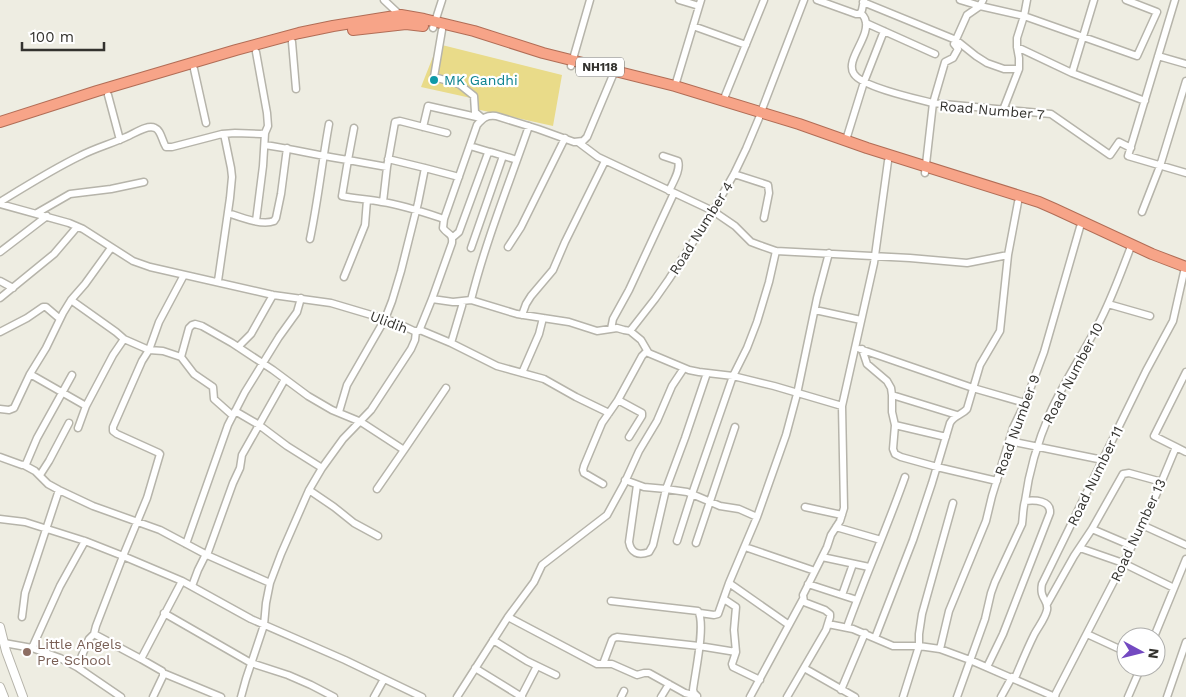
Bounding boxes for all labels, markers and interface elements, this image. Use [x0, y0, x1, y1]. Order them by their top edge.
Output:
scale bar [22, 20, 105, 52]
text: 100 m [30, 28, 74, 46]
road number: NH118 [576, 58, 624, 76]
place label: MK Gandhi [444, 72, 518, 88]
marker: MK Gandhi [428, 74, 440, 86]
street label: Road Number 7 [939, 97, 1045, 123]
street label: Road Number 4 [666, 179, 736, 277]
street label: Ulidih [368, 308, 410, 336]
street label: Road Number 10 [1040, 320, 1106, 426]
street label: Road Number 9 [991, 372, 1043, 478]
street label: Road Number 11 [1064, 424, 1126, 528]
street label: Road Number 13 [1107, 476, 1169, 584]
north arrow [1116, 627, 1166, 677]
place label: Little Angels Pre School [37, 636, 122, 668]
marker: Little Angels Pre School [21, 646, 33, 658]
text: N [1145, 647, 1162, 660]

